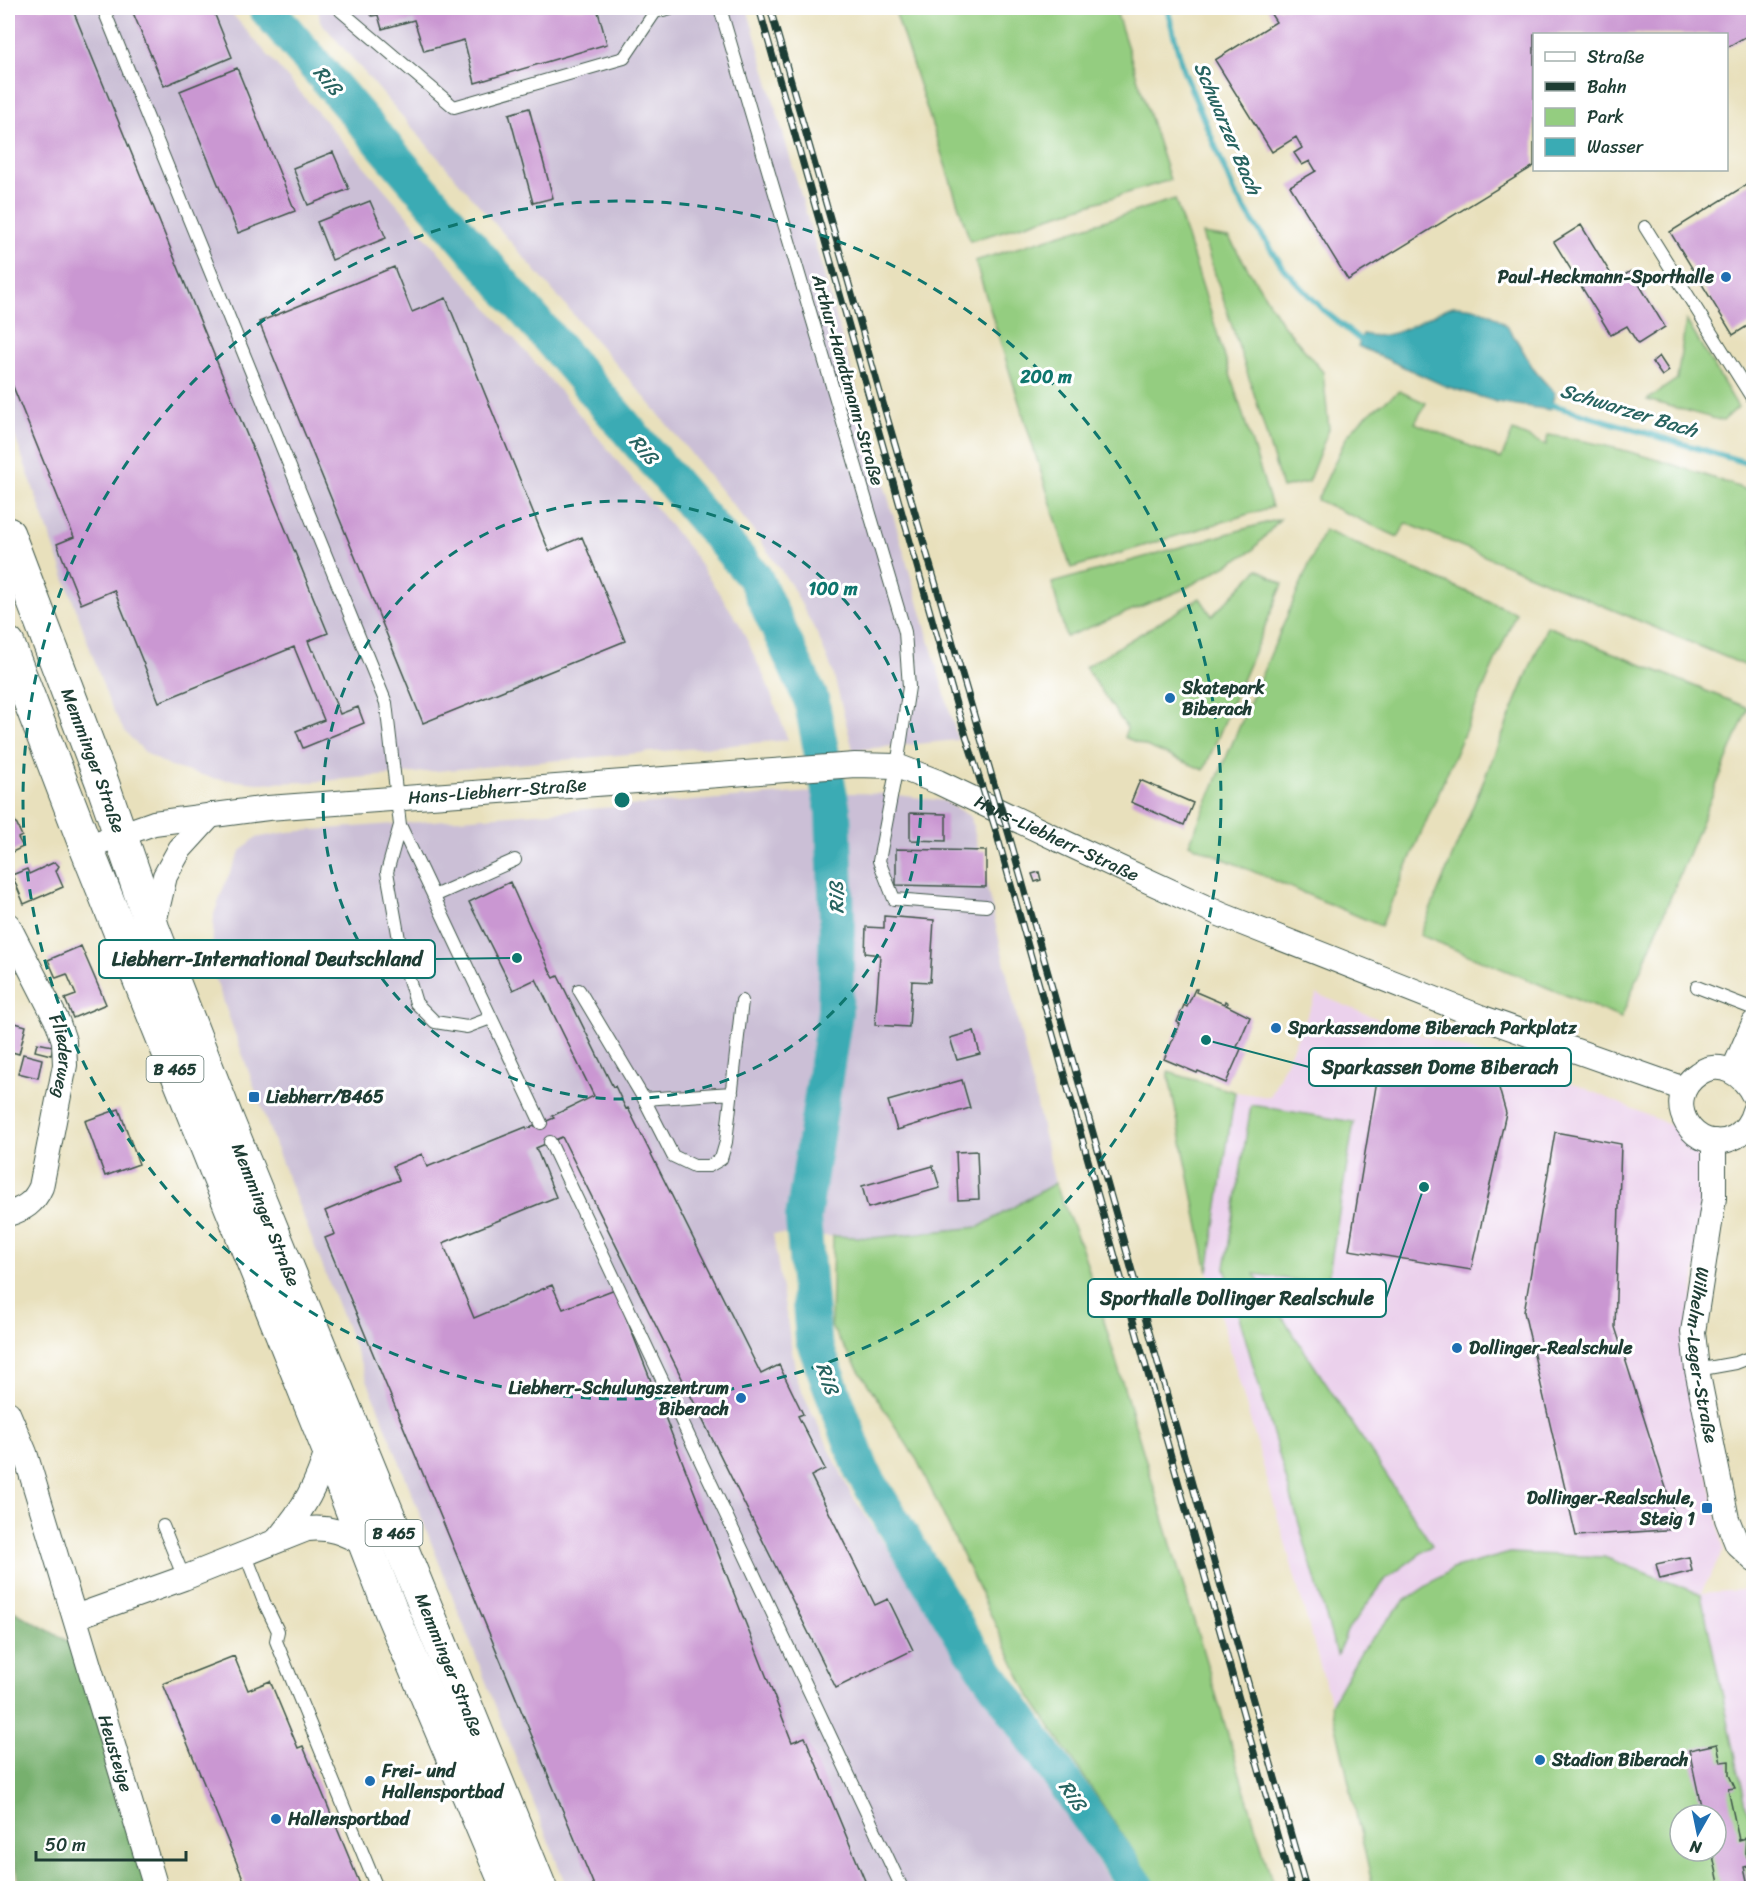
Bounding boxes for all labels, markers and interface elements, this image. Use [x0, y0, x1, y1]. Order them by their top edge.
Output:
legend [1533, 33, 1728, 171]
text: Straße [1587, 41, 1644, 73]
water label: Schwarzer Bach [1184, 56, 1272, 202]
water label: Riß [304, 57, 353, 105]
text: Bahn [1587, 71, 1627, 103]
text: Park [1587, 101, 1624, 133]
text: Wasser [1587, 131, 1645, 163]
place label: Paul-Heckmann-Sporthalle [1498, 261, 1715, 293]
street label: Arthur-Handtmann-Straße [802, 270, 894, 490]
marker: Paul-Heckmann-Sporthalle [1719, 270, 1733, 284]
text: 200 m [1019, 361, 1072, 393]
water label: Schwarzer Bach [1556, 373, 1704, 449]
water label: Riß [620, 426, 669, 474]
text: 100 m [809, 573, 858, 605]
place label: Skatepark Biberach [1181, 672, 1265, 725]
street label: Memminger Straße [52, 683, 135, 838]
marker: Skatepark Biberach [1163, 691, 1177, 705]
street label: Hans-Liebherr-Straße [407, 769, 588, 814]
street label: Hans-Liebherr-Straße [969, 786, 1144, 891]
centre of rings [612, 790, 632, 810]
water label: Riß [818, 879, 855, 914]
callout: Liebherr-International Deutschland [99, 940, 435, 978]
text: Liebherr-International Deutschland [112, 942, 425, 977]
street label: Fliederweg [40, 1008, 81, 1101]
place label: Sparkassendome Biberach Parkplatz [1287, 1012, 1577, 1044]
marker: Sparkassendome Biberach Parkplatz [1269, 1021, 1283, 1035]
callout: Sparkassen Dome Biberach [1309, 1048, 1571, 1086]
text: Sparkassen Dome Biberach [1320, 1050, 1559, 1085]
road number: B 465 [146, 1056, 204, 1082]
place label: Liebherr/B465 [266, 1081, 384, 1113]
marker: Liebherr/B465 [247, 1090, 261, 1104]
street label: Memminger Straße [222, 1138, 309, 1292]
street label: Wilhelm-Leger-Straße [1677, 1265, 1727, 1446]
callout: Sporthalle Dollinger Realschule [1088, 1279, 1386, 1317]
text: Sporthalle Dollinger Realschule [1099, 1281, 1375, 1316]
place label: Dollinger-Realschule [1469, 1332, 1633, 1364]
marker: Dollinger-Realschule [1450, 1341, 1464, 1355]
water label: Riß [806, 1357, 850, 1401]
place label: Liebherr-Schulungszentrum Biberach [508, 1372, 730, 1425]
marker: Liebherr-Schulungszentrum Biberach [734, 1391, 748, 1405]
place label: Dollinger-Realschule, Steig 1 [1527, 1482, 1695, 1535]
marker: Dollinger-Realschule, Steig 1 [1700, 1501, 1714, 1515]
road number: B 465 [366, 1520, 422, 1546]
street label: Memminger Straße [405, 1588, 493, 1742]
street label: Heusteige [89, 1710, 142, 1796]
place label: Stadion Biberach [1551, 1744, 1689, 1776]
marker: Stadion Biberach [1533, 1753, 1547, 1767]
place label: Frei- und Hallensportbad [381, 1755, 505, 1808]
water label: Riß [1049, 1772, 1097, 1820]
marker: Frei- und Hallensportbad [363, 1774, 377, 1788]
place label: Hallensportbad [287, 1803, 411, 1835]
north arrow [1668, 1803, 1728, 1863]
marker: Hallensportbad [269, 1812, 283, 1826]
scale bar [36, 1824, 186, 1862]
text: 50 m [45, 1829, 86, 1861]
text: N [1687, 1832, 1704, 1863]

